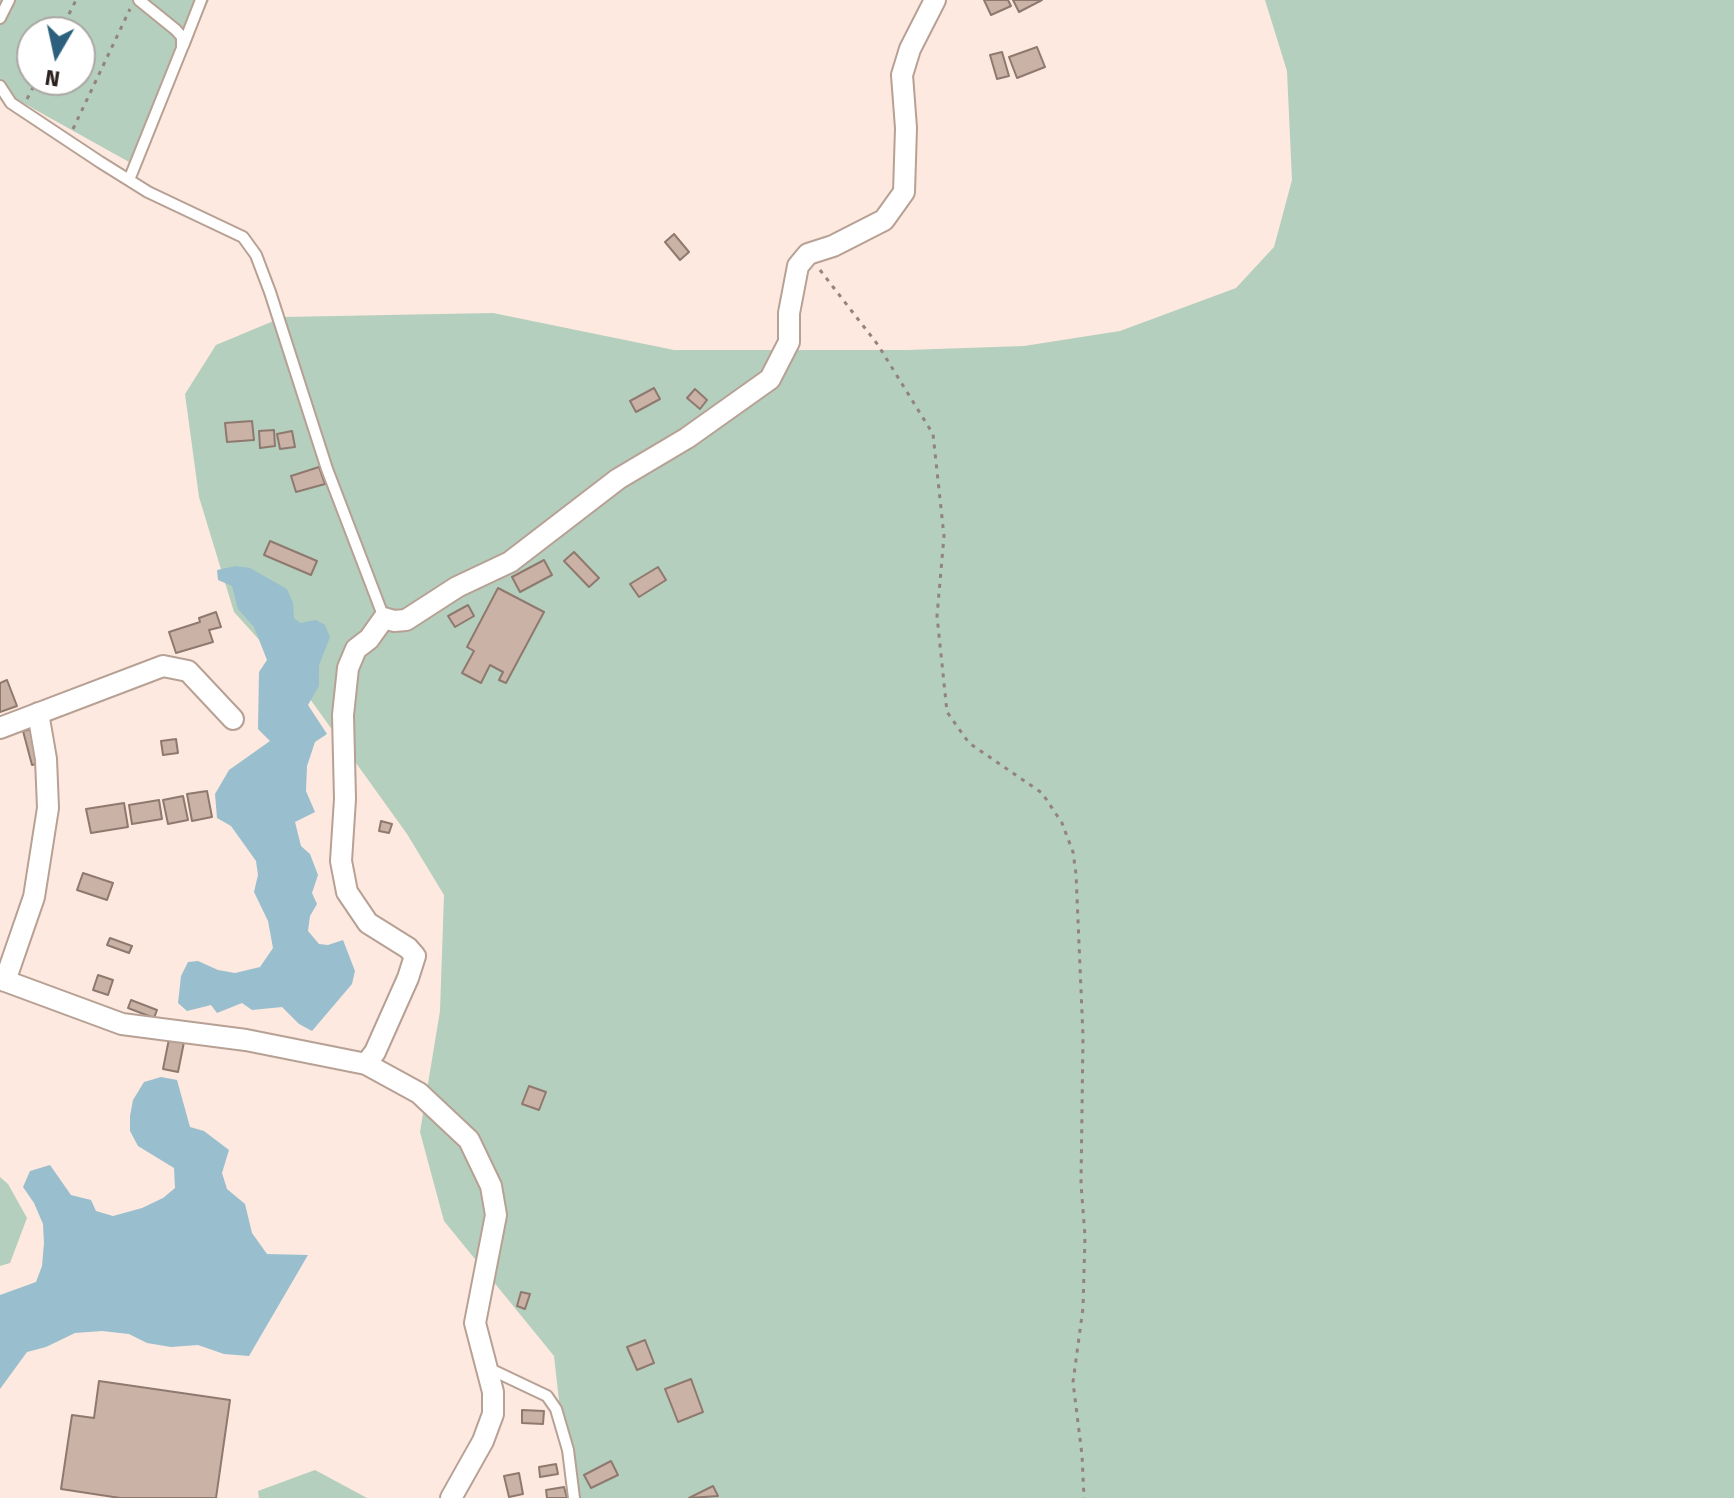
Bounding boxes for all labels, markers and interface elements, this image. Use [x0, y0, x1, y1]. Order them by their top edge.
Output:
north arrow [16, 16, 96, 96]
text: N [43, 64, 62, 93]

